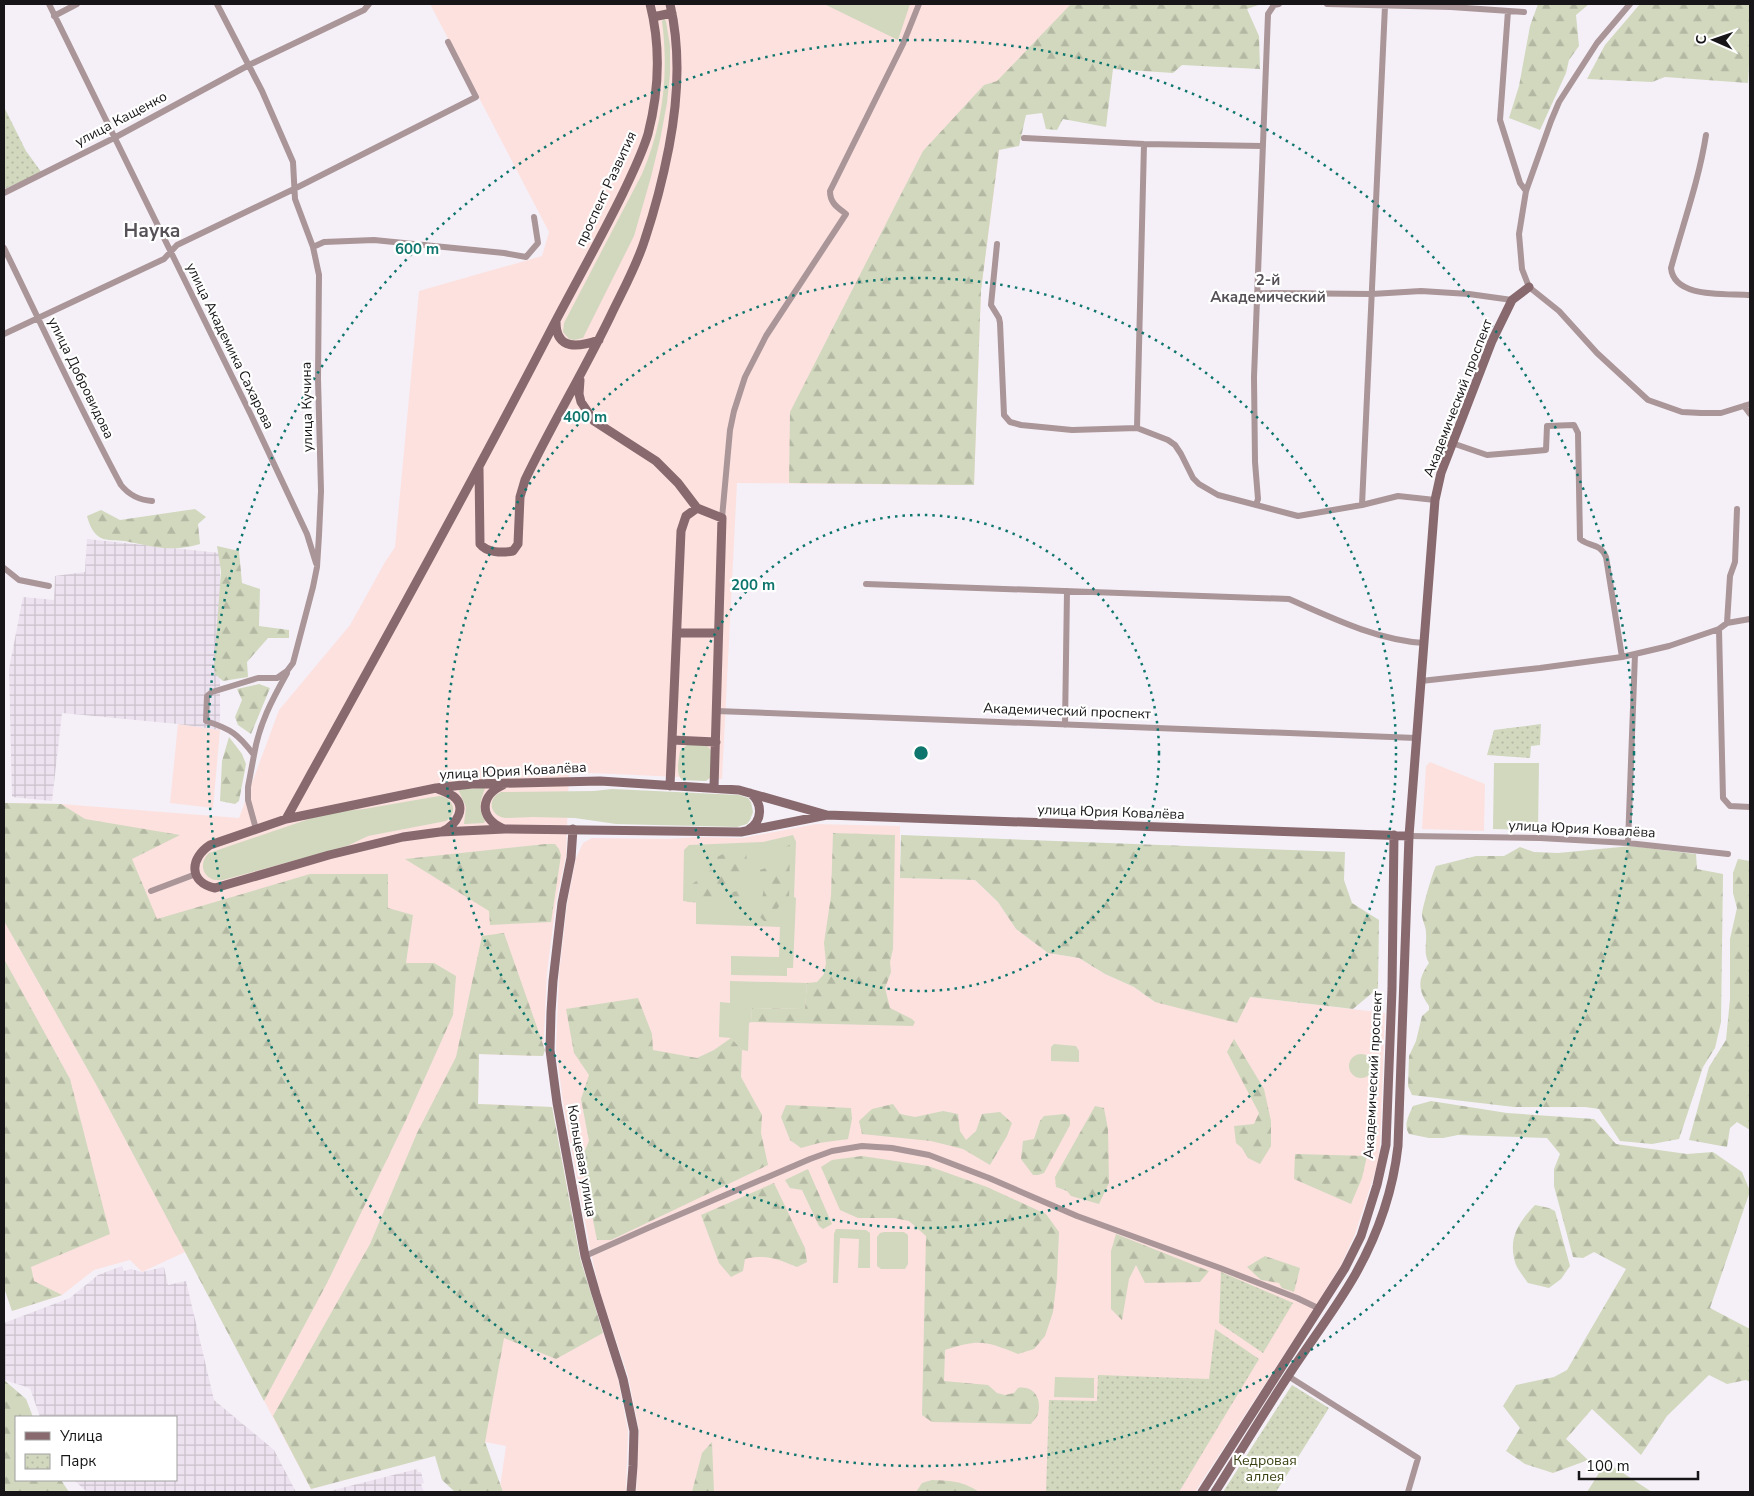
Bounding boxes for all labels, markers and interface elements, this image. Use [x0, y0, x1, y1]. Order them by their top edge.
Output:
north arrow [1689, 15, 1739, 65]
text: С [1692, 34, 1711, 45]
street label: улица Кащенко [72, 87, 170, 151]
street label: проспект Развития [571, 128, 641, 250]
district label: Наука [124, 218, 180, 244]
text: 600 m [395, 239, 439, 259]
street label: улица Академика Сахарова [181, 260, 279, 432]
district label: 2-й Академический [1210, 270, 1326, 307]
street label: улица Добровидова [43, 314, 119, 442]
street label: Академический проспект [1419, 315, 1497, 480]
street label: улица Кучина [297, 362, 317, 452]
text: 400 m [563, 407, 607, 427]
text: 200 m [731, 575, 775, 595]
street label: Академический проспект [983, 699, 1152, 723]
centre of rings [912, 744, 930, 762]
street label: улица Юрия Ковалёва [439, 758, 587, 784]
street label: улица Юрия Ковалёва [1037, 800, 1185, 824]
street label: улица Юрия Ковалёва [1508, 816, 1656, 842]
street label: Академический проспект [1359, 990, 1387, 1159]
street label: Кольцевая улица [563, 1103, 601, 1219]
legend [15, 1416, 178, 1481]
text: Улица [59, 1426, 103, 1446]
scale bar [1579, 1448, 1698, 1480]
text: Парк [60, 1451, 96, 1471]
park label: Кедровая аллея [1233, 1451, 1297, 1486]
text: 100 m [1586, 1456, 1630, 1476]

